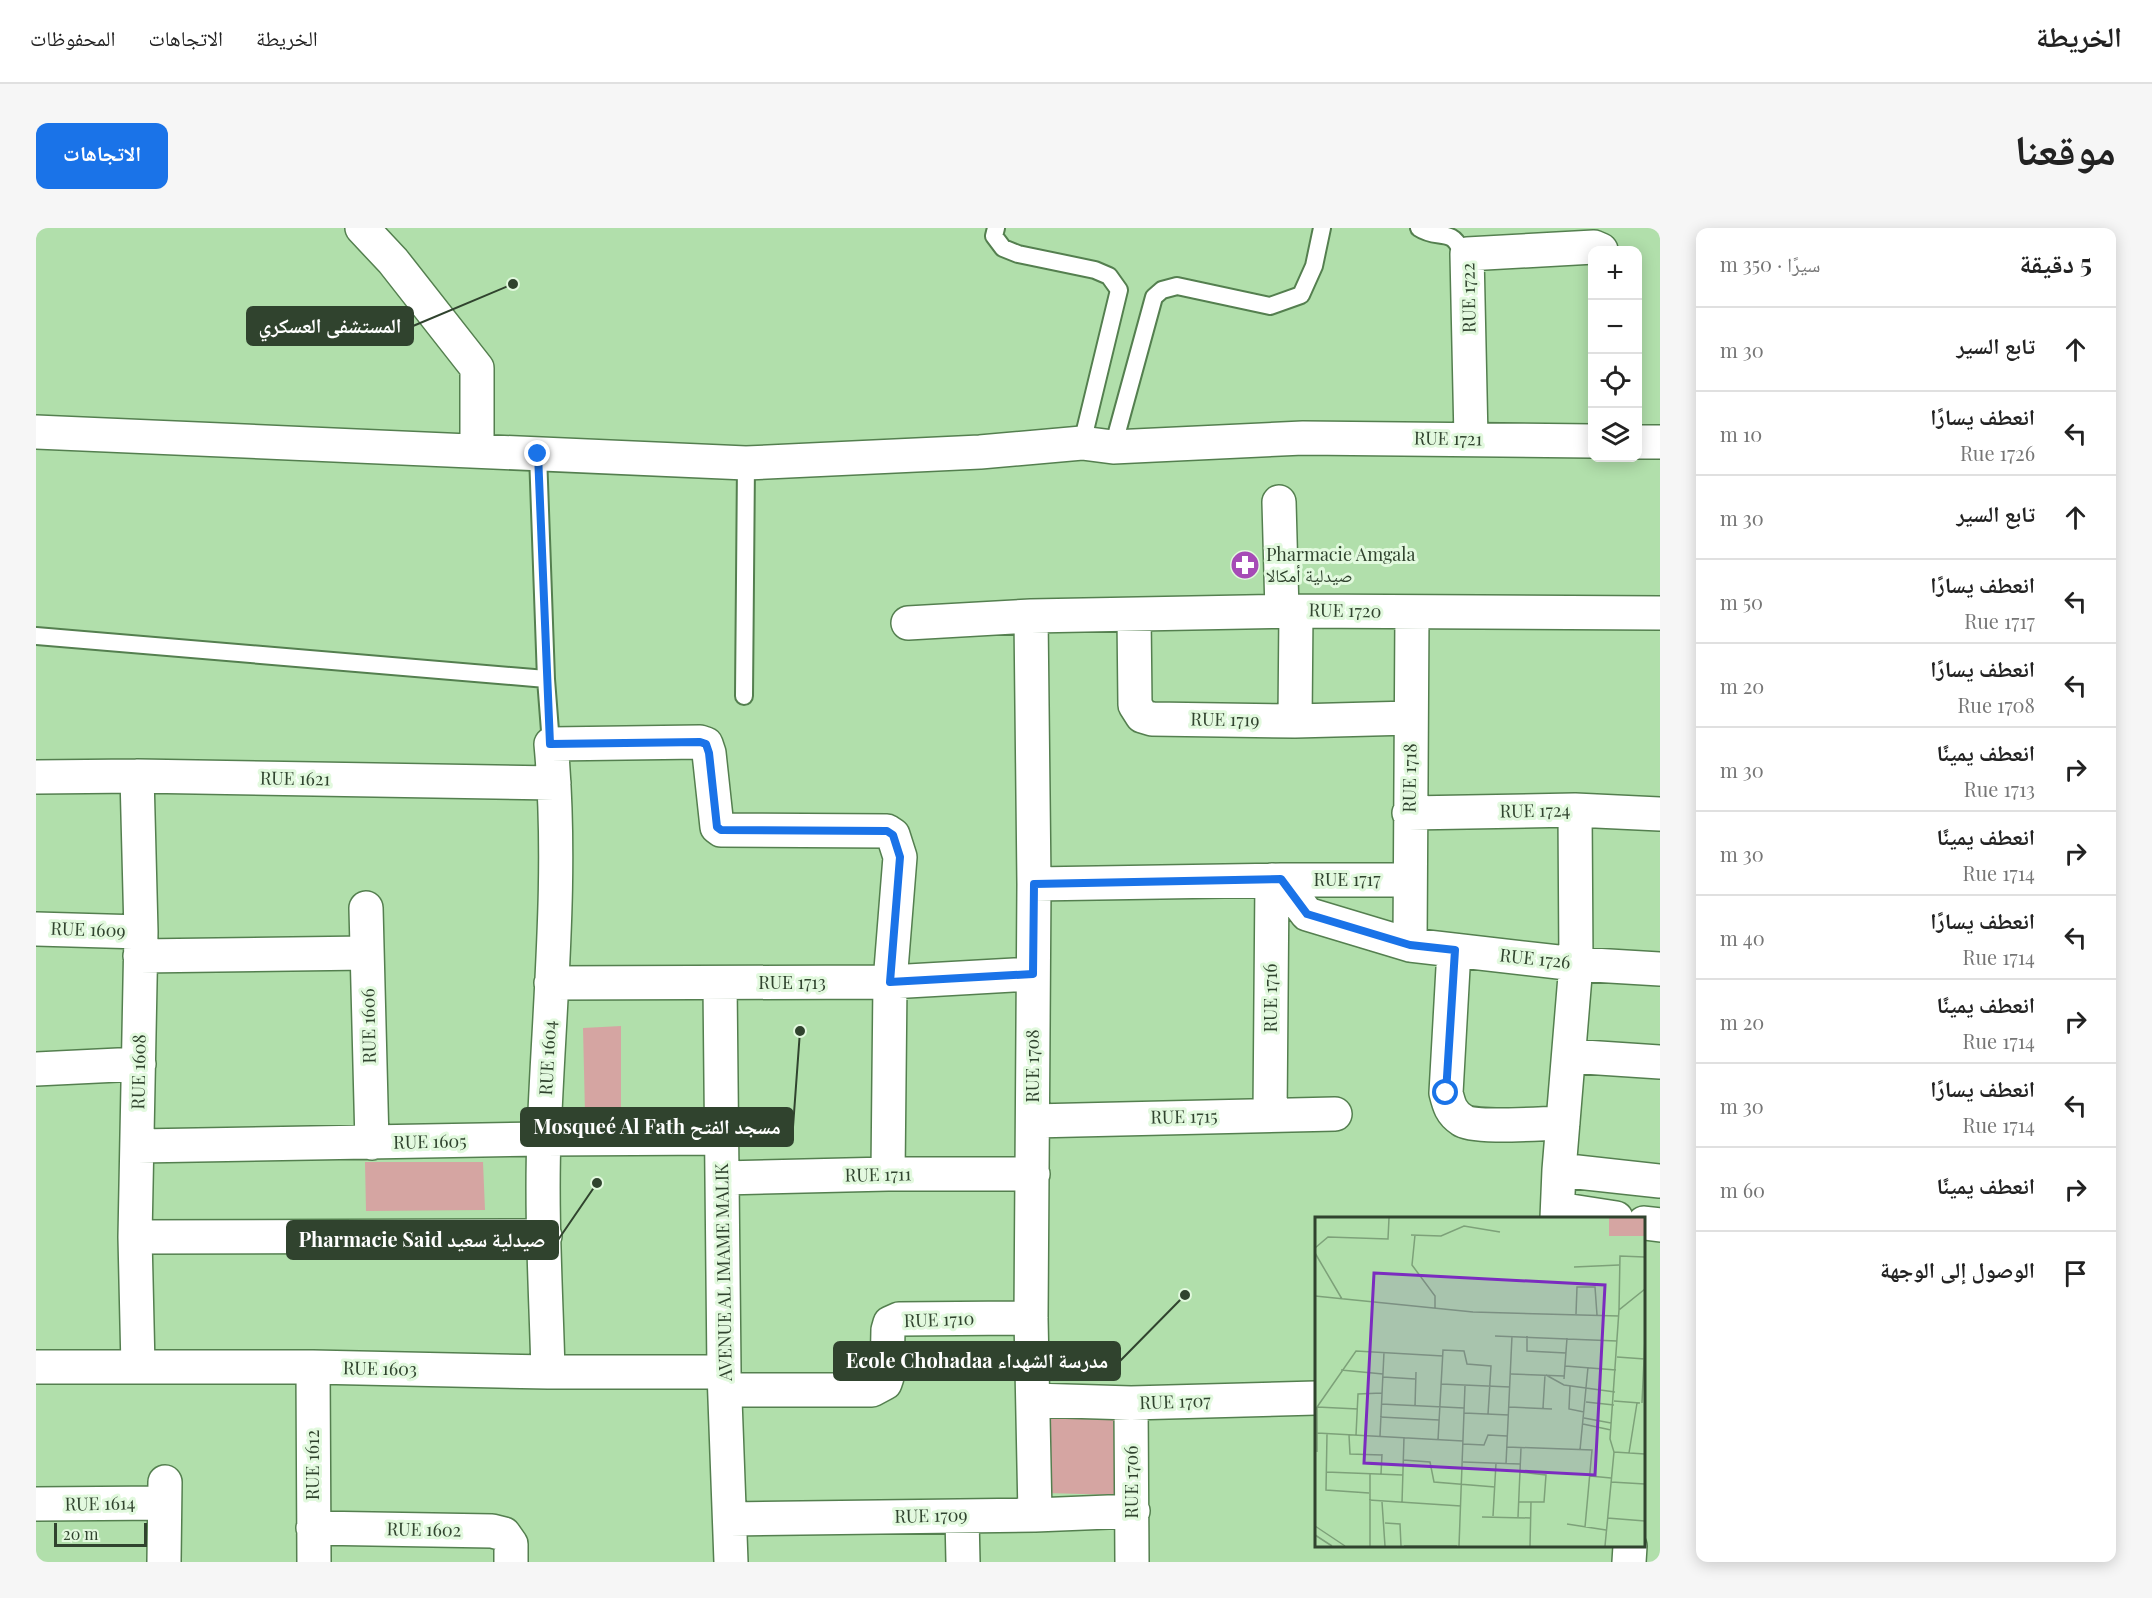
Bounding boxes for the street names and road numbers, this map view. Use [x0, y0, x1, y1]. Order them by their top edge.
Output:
street label: RUE 1722 [1455, 263, 1481, 333]
street label: RUE 1721 [1414, 425, 1483, 451]
street label: RUE 1720 [1308, 597, 1382, 623]
street label: RUE 1719 [1190, 706, 1260, 732]
street label: RUE 1718 [1396, 743, 1422, 813]
street label: RUE 1621 [260, 765, 331, 791]
street label: RUE 1724 [1499, 797, 1571, 823]
street label: RUE 1717 [1313, 867, 1381, 891]
street label: RUE 1609 [50, 916, 126, 942]
street label: RUE 1726 [1498, 942, 1572, 974]
street label: RUE 1716 [1258, 963, 1282, 1033]
street label: RUE 1713 [758, 970, 826, 994]
street label: RUE 1606 [355, 988, 381, 1064]
street label: RUE 1604 [533, 1020, 561, 1096]
street label: RUE 1708 [1020, 1029, 1044, 1103]
street label: RUE 1608 [125, 1034, 151, 1110]
street label: RUE 1715 [1150, 1103, 1218, 1129]
street label: RUE 1605 [393, 1128, 467, 1154]
street label: RUE 1711 [845, 1161, 912, 1187]
street label: AVENUE AL IMAME MALIK [709, 1163, 737, 1382]
street label: RUE 1710 [903, 1306, 975, 1332]
street label: RUE 1603 [343, 1355, 417, 1381]
street label: RUE 1707 [1139, 1388, 1212, 1414]
street label: RUE 1612 [300, 1430, 324, 1500]
street label: RUE 1706 [1119, 1445, 1143, 1519]
street label: RUE 1614 [64, 1490, 136, 1516]
street label: RUE 1709 [894, 1502, 968, 1528]
street label: RUE 1602 [386, 1516, 462, 1542]

